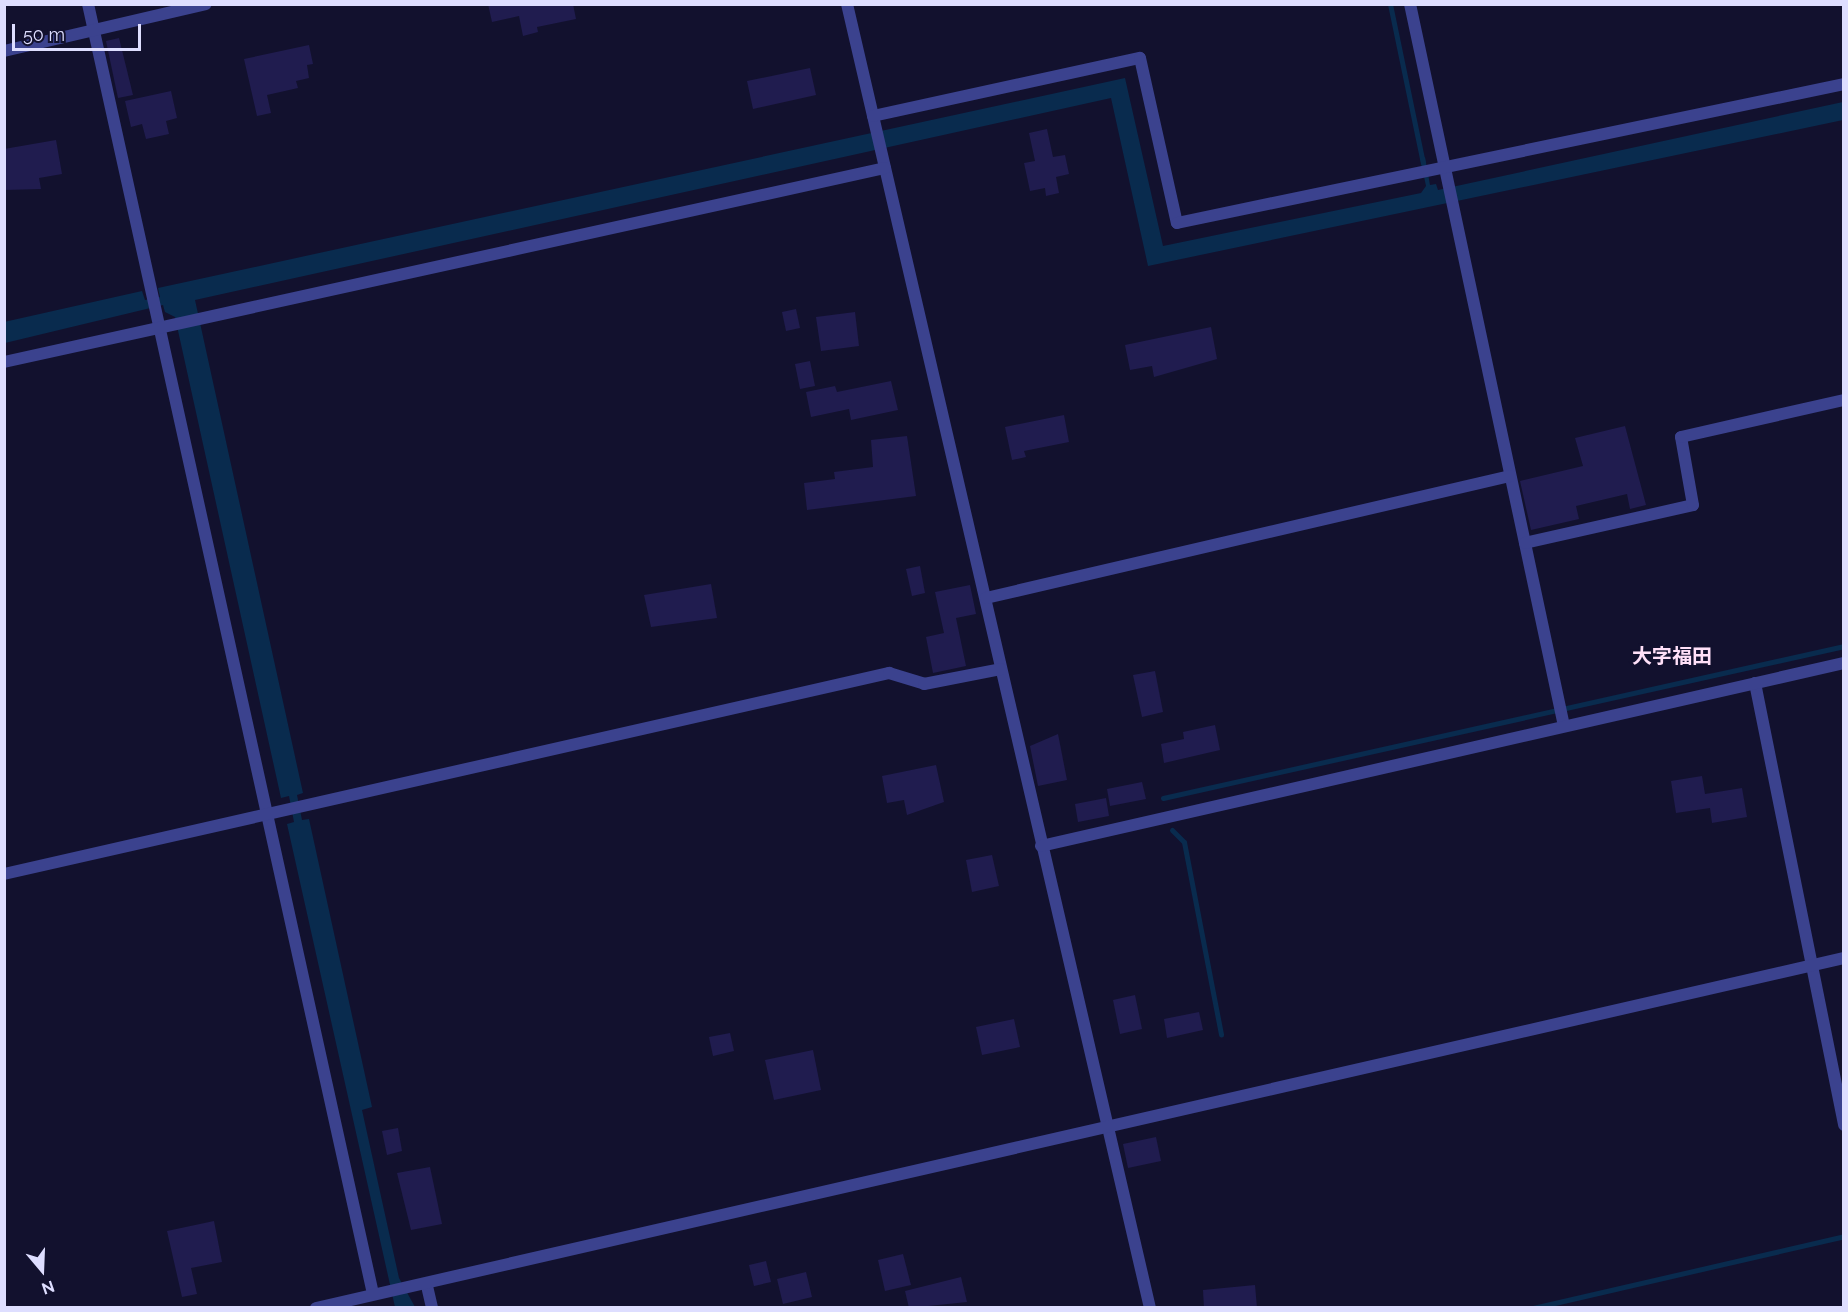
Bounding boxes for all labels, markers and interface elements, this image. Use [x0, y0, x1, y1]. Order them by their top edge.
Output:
scale bar [15, 12, 144, 50]
text: 50 m [23, 24, 65, 45]
district label: 大字福田 [1632, 644, 1712, 668]
north arrow [12, 1240, 72, 1300]
text: N [39, 1277, 57, 1298]

